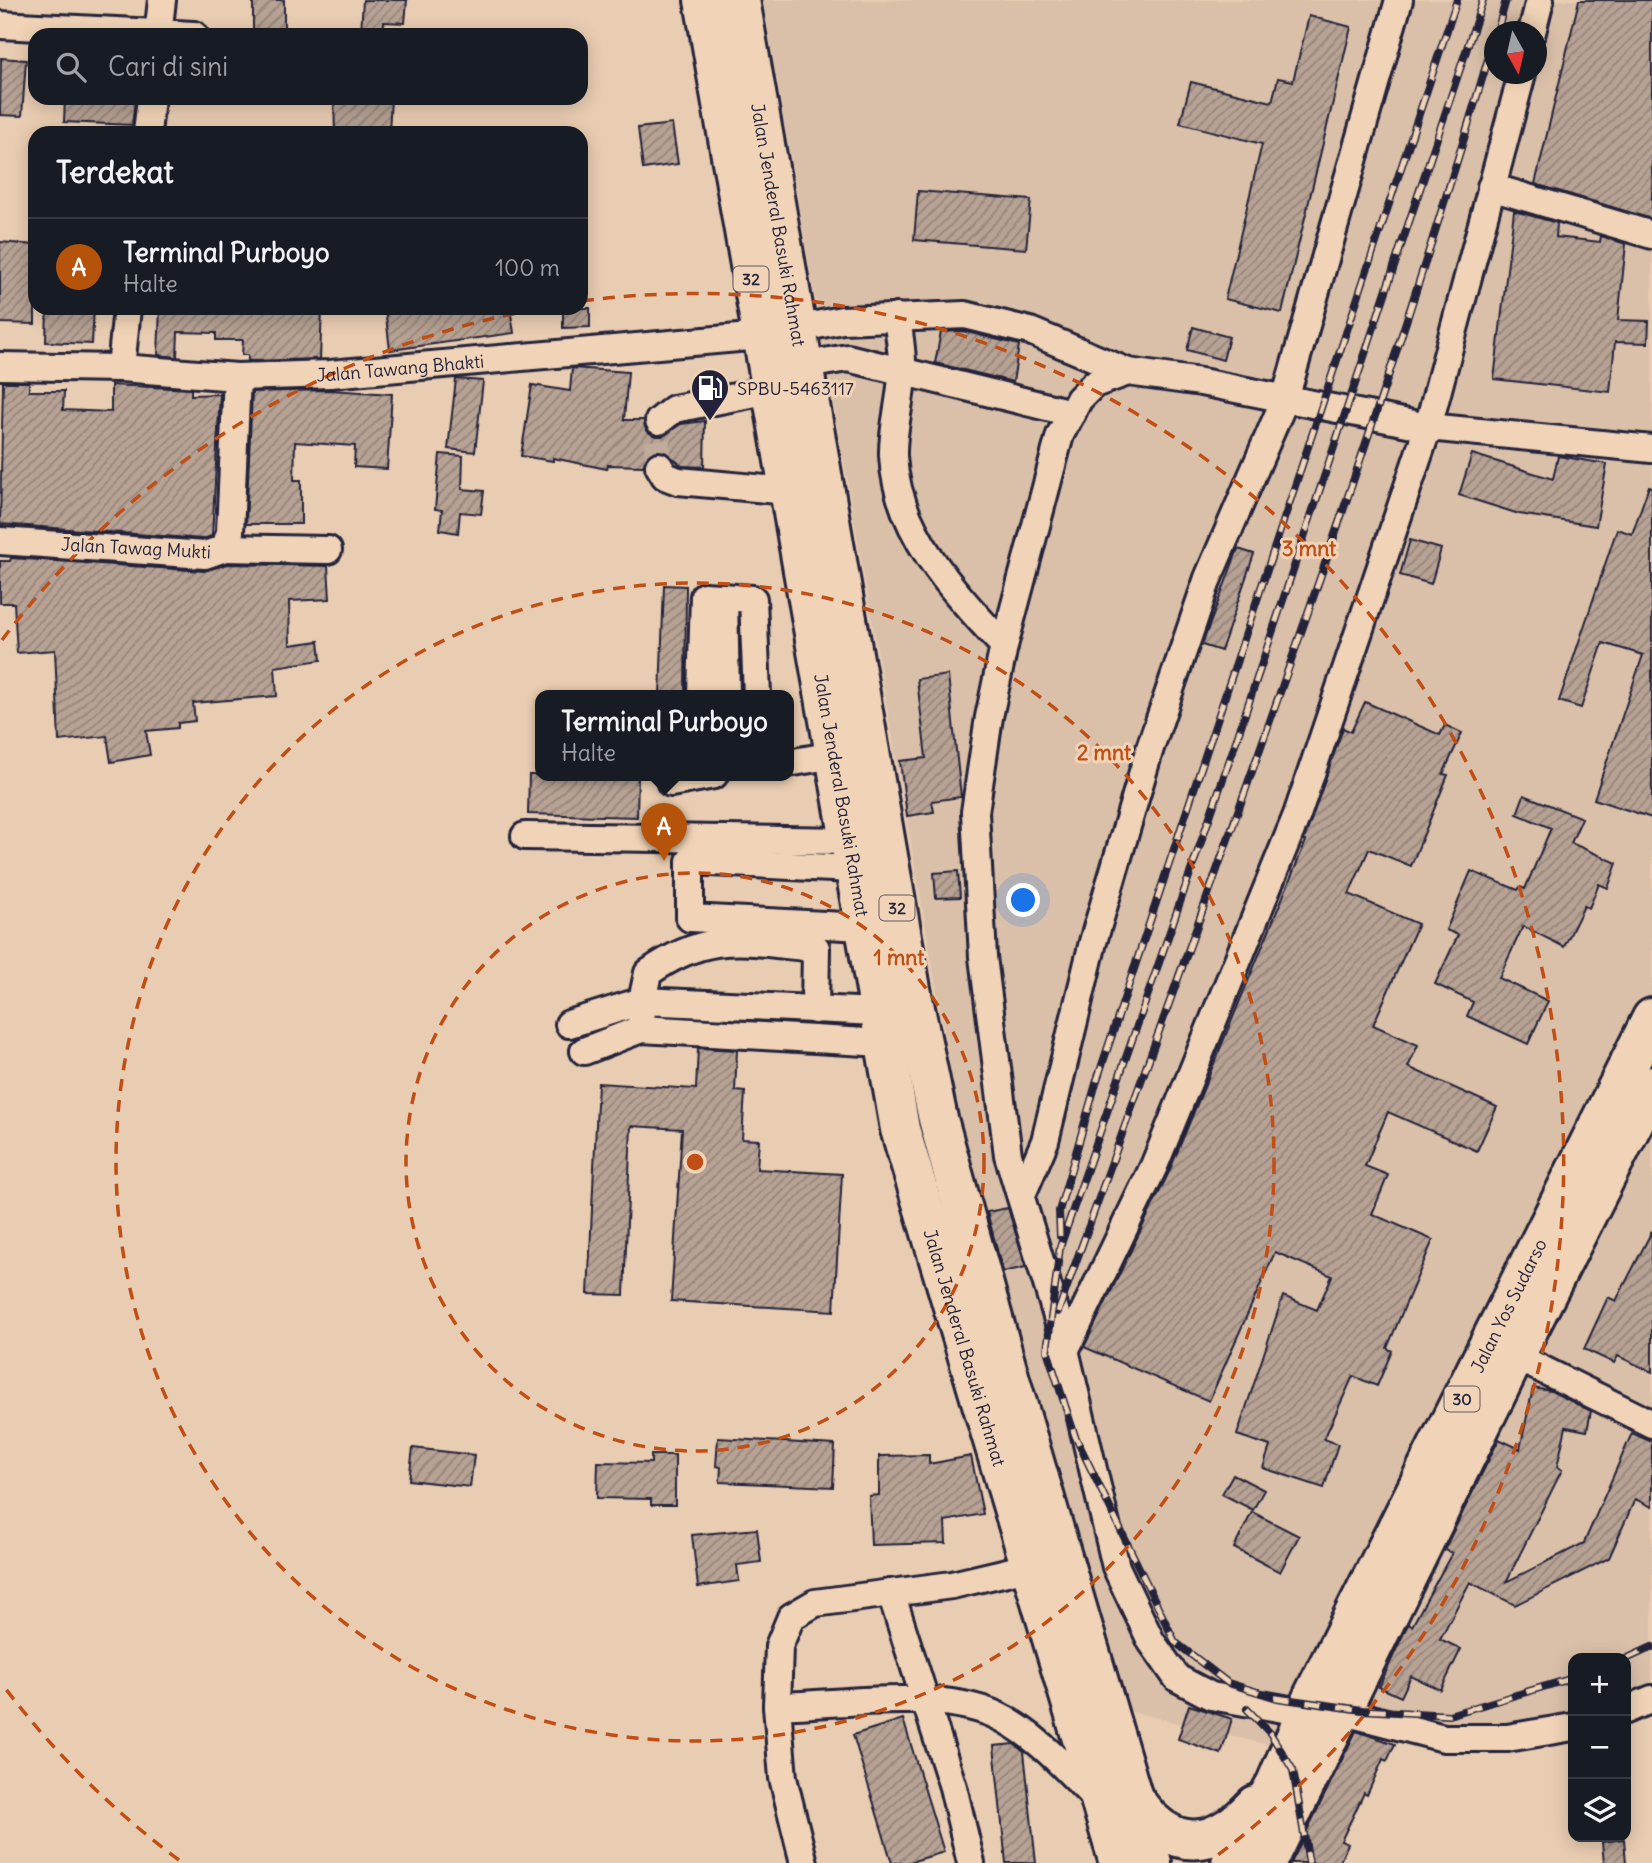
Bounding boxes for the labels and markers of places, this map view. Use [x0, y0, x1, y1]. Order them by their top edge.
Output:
fuel station icon: SPBU-5463117 [689, 367, 731, 422]
place label: SPBU-5463117 [737, 377, 854, 400]
pin: A [641, 803, 687, 861]
centre of rings [683, 1150, 707, 1174]

